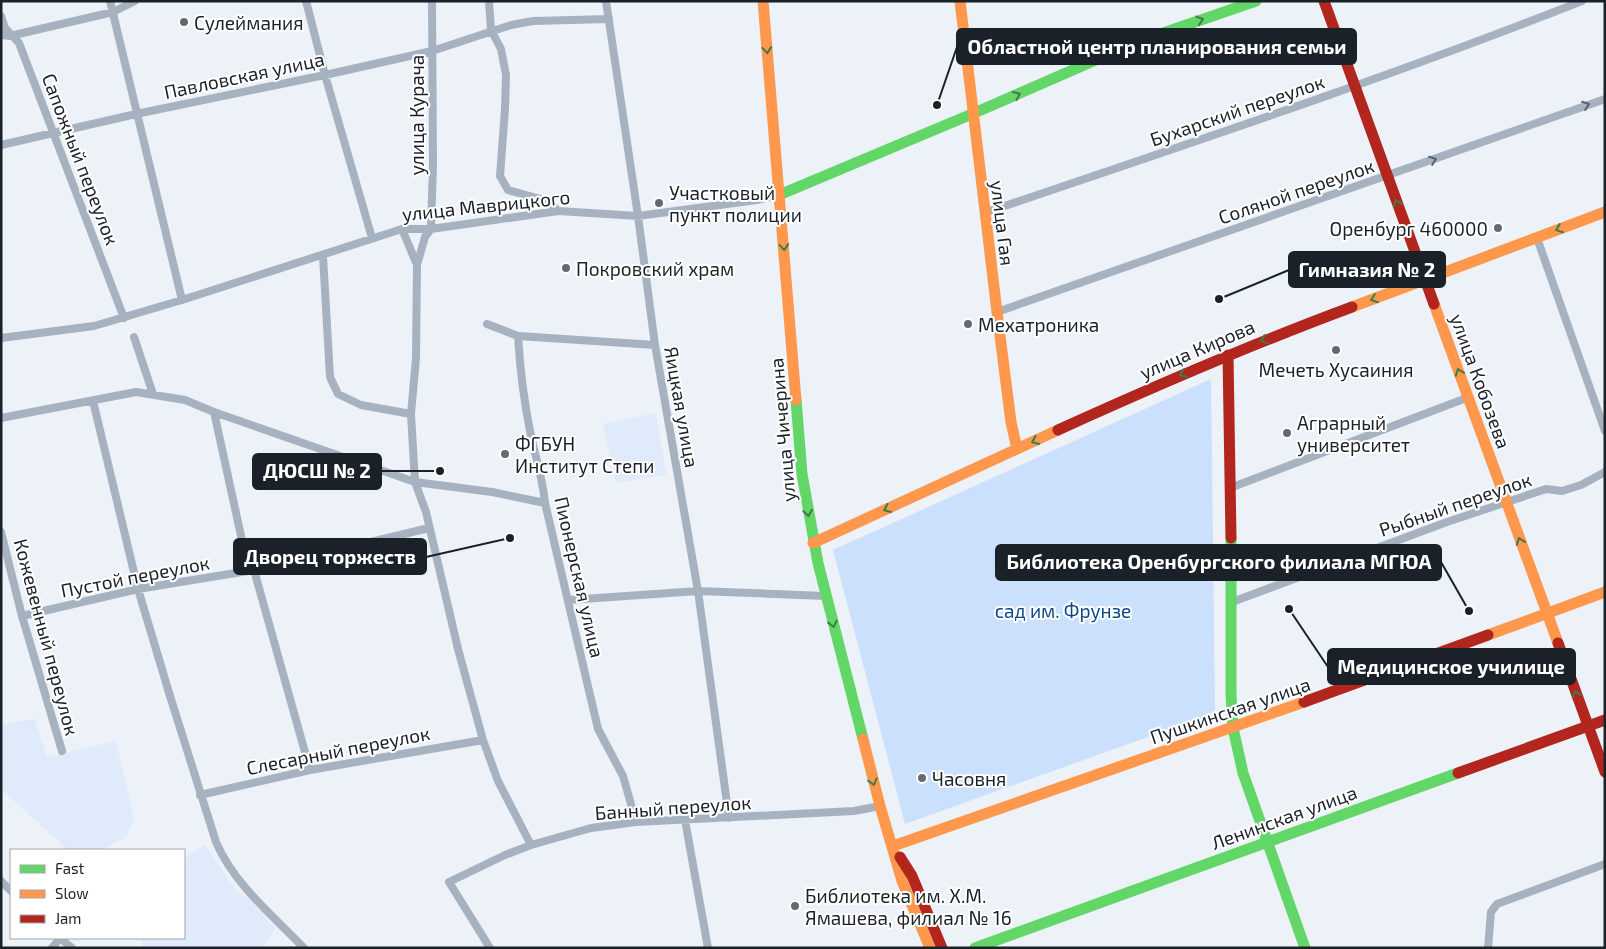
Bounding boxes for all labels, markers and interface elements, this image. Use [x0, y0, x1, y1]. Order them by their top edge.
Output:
place label: Сулеймания [194, 11, 303, 35]
one-way arrow [1195, 15, 1203, 25]
marker: Сулеймания [178, 16, 190, 28]
callout: Областной центр планирования семьи [957, 29, 1356, 64]
text: Областной центр планирования семьи [968, 34, 1346, 58]
one-way arrow [761, 46, 772, 54]
street label: Павловская улица [162, 47, 327, 104]
street label: улица Курача [405, 55, 429, 175]
street label: Бухарский переулок [1147, 69, 1327, 152]
street label: Сапожный переулок [37, 70, 124, 248]
one-way arrow [1012, 90, 1021, 101]
one-way arrow [1582, 101, 1590, 111]
street label: Соляной переулок [1215, 154, 1377, 229]
one-way arrow [1429, 156, 1437, 166]
street label: улица Гая [985, 179, 1020, 267]
place label: Участковый пункт полиции [669, 181, 802, 227]
street label: улица Маврицкого [401, 185, 571, 226]
marker: Участковый пункт полиции [653, 197, 665, 209]
one-way arrow [1393, 199, 1403, 208]
place label: Оренбург 460000 [1330, 217, 1488, 241]
marker: Оренбург 460000 [1492, 222, 1504, 234]
one-way arrow [1555, 223, 1564, 233]
one-way arrow [778, 243, 789, 251]
callout: Гимназия № 2 [1289, 252, 1445, 287]
place label: Покровский храм [576, 257, 734, 280]
text: Гимназия № 2 [1299, 257, 1435, 281]
marker: Покровский храм [560, 262, 572, 274]
one-way arrow [1370, 293, 1379, 303]
street label: улица Кобозева [1445, 310, 1516, 452]
place label: Мехатроника [978, 313, 1099, 336]
street label: улица Кирова [1136, 314, 1258, 384]
marker: Мехатроника [962, 318, 974, 330]
one-way arrow [1260, 334, 1268, 344]
marker: Мечеть Хусаиния [1330, 344, 1342, 356]
street label: Яицкая улица [659, 345, 704, 469]
street label: улица Чичерина [764, 357, 801, 503]
place label: Мечеть Хусаиния [1258, 358, 1414, 382]
one-way arrow [1179, 368, 1188, 379]
one-way arrow [1455, 368, 1465, 377]
place label: Аграрный университет [1297, 411, 1410, 457]
marker: Аграрный университет [1281, 427, 1293, 439]
place label: ФГБУН Институт Степи [515, 432, 654, 478]
one-way arrow [1031, 434, 1040, 444]
marker: ФГБУН Институт Степи [499, 448, 511, 460]
callout: ДЮСШ № 2 [253, 454, 381, 489]
text: ДЮСШ № 2 [263, 458, 371, 482]
street label: Рыбный переулок [1376, 467, 1535, 542]
street label: Пионерская улица [549, 494, 610, 660]
one-way arrow [883, 502, 892, 513]
one-way arrow [802, 509, 812, 517]
street label: Кожевенный переулок [9, 536, 84, 738]
one-way arrow [1516, 537, 1526, 546]
callout: Дворец торжеств [234, 539, 426, 574]
text: Дворец торжеств [244, 544, 416, 568]
callout: Библиотека Оренбургского филиала МГЮА [996, 545, 1441, 580]
text: Библиотека Оренбургского филиала МГЮА [1007, 549, 1432, 573]
street label: Пустой переулок [59, 550, 212, 603]
park label: сад им. Фрунзе [995, 599, 1131, 623]
one-way arrow [827, 620, 837, 628]
callout: Медицинское училище [1328, 649, 1575, 684]
text: Медицинское училище [1337, 654, 1565, 678]
street label: Пушкинская улица [1147, 672, 1314, 749]
one-way arrow [1572, 690, 1582, 698]
street label: Слесарный переулок [244, 721, 432, 780]
place label: Часовня [932, 767, 1006, 790]
marker: Часовня [916, 772, 928, 784]
one-way arrow [867, 777, 878, 786]
street label: Ленинская улица [1208, 780, 1360, 855]
street label: Банный переулок [594, 790, 752, 825]
legend [10, 849, 185, 939]
text: Fast [55, 859, 85, 877]
text: Slow [55, 884, 89, 902]
place label: Библиотека им. Х.М. Ямашева, филиал № 16 [805, 884, 1012, 929]
marker: Библиотека им. Х.М. Ямашева, филиал № 16 [789, 900, 801, 912]
text: Jam [55, 909, 81, 927]

